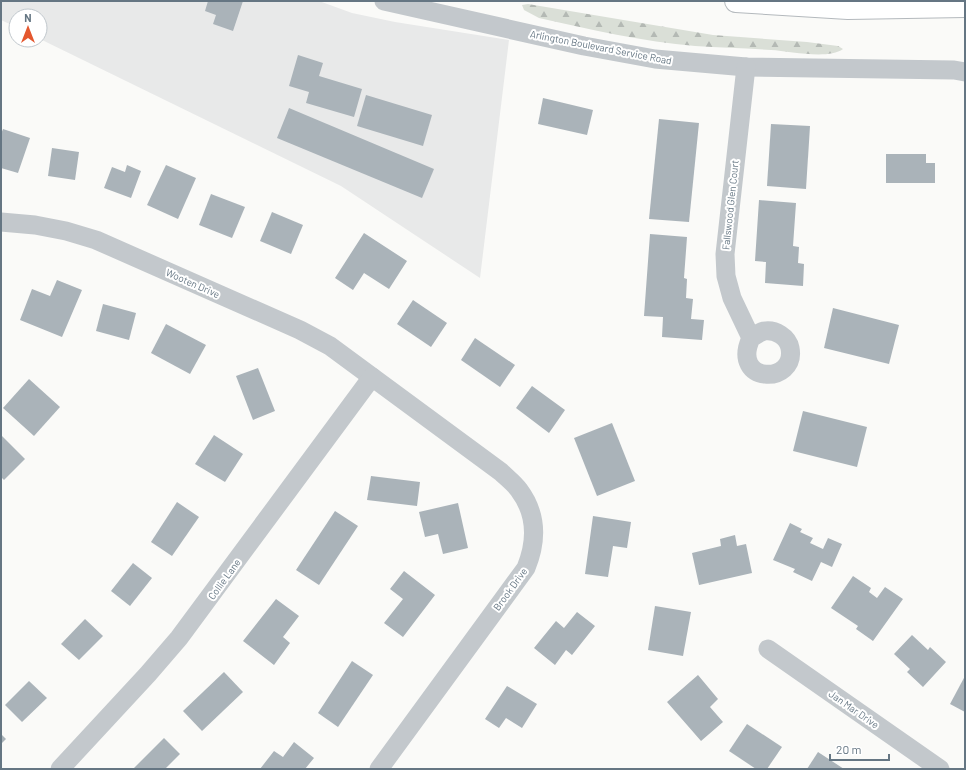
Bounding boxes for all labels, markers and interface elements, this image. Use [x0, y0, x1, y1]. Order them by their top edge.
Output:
north arrow [8, 8, 48, 48]
text: N [24, 11, 32, 24]
street label: Arlington Boulevard Service Road [529, 27, 673, 67]
street label: Fallswood Glen Court [719, 159, 741, 251]
street label: Wooten Drive [164, 266, 222, 300]
street label: Collie Lane [205, 556, 243, 602]
street label: Brook Drive [490, 565, 530, 613]
street label: Jan Mar Drive [827, 687, 881, 731]
scale bar [830, 736, 889, 762]
text: 20 m [836, 742, 862, 756]

